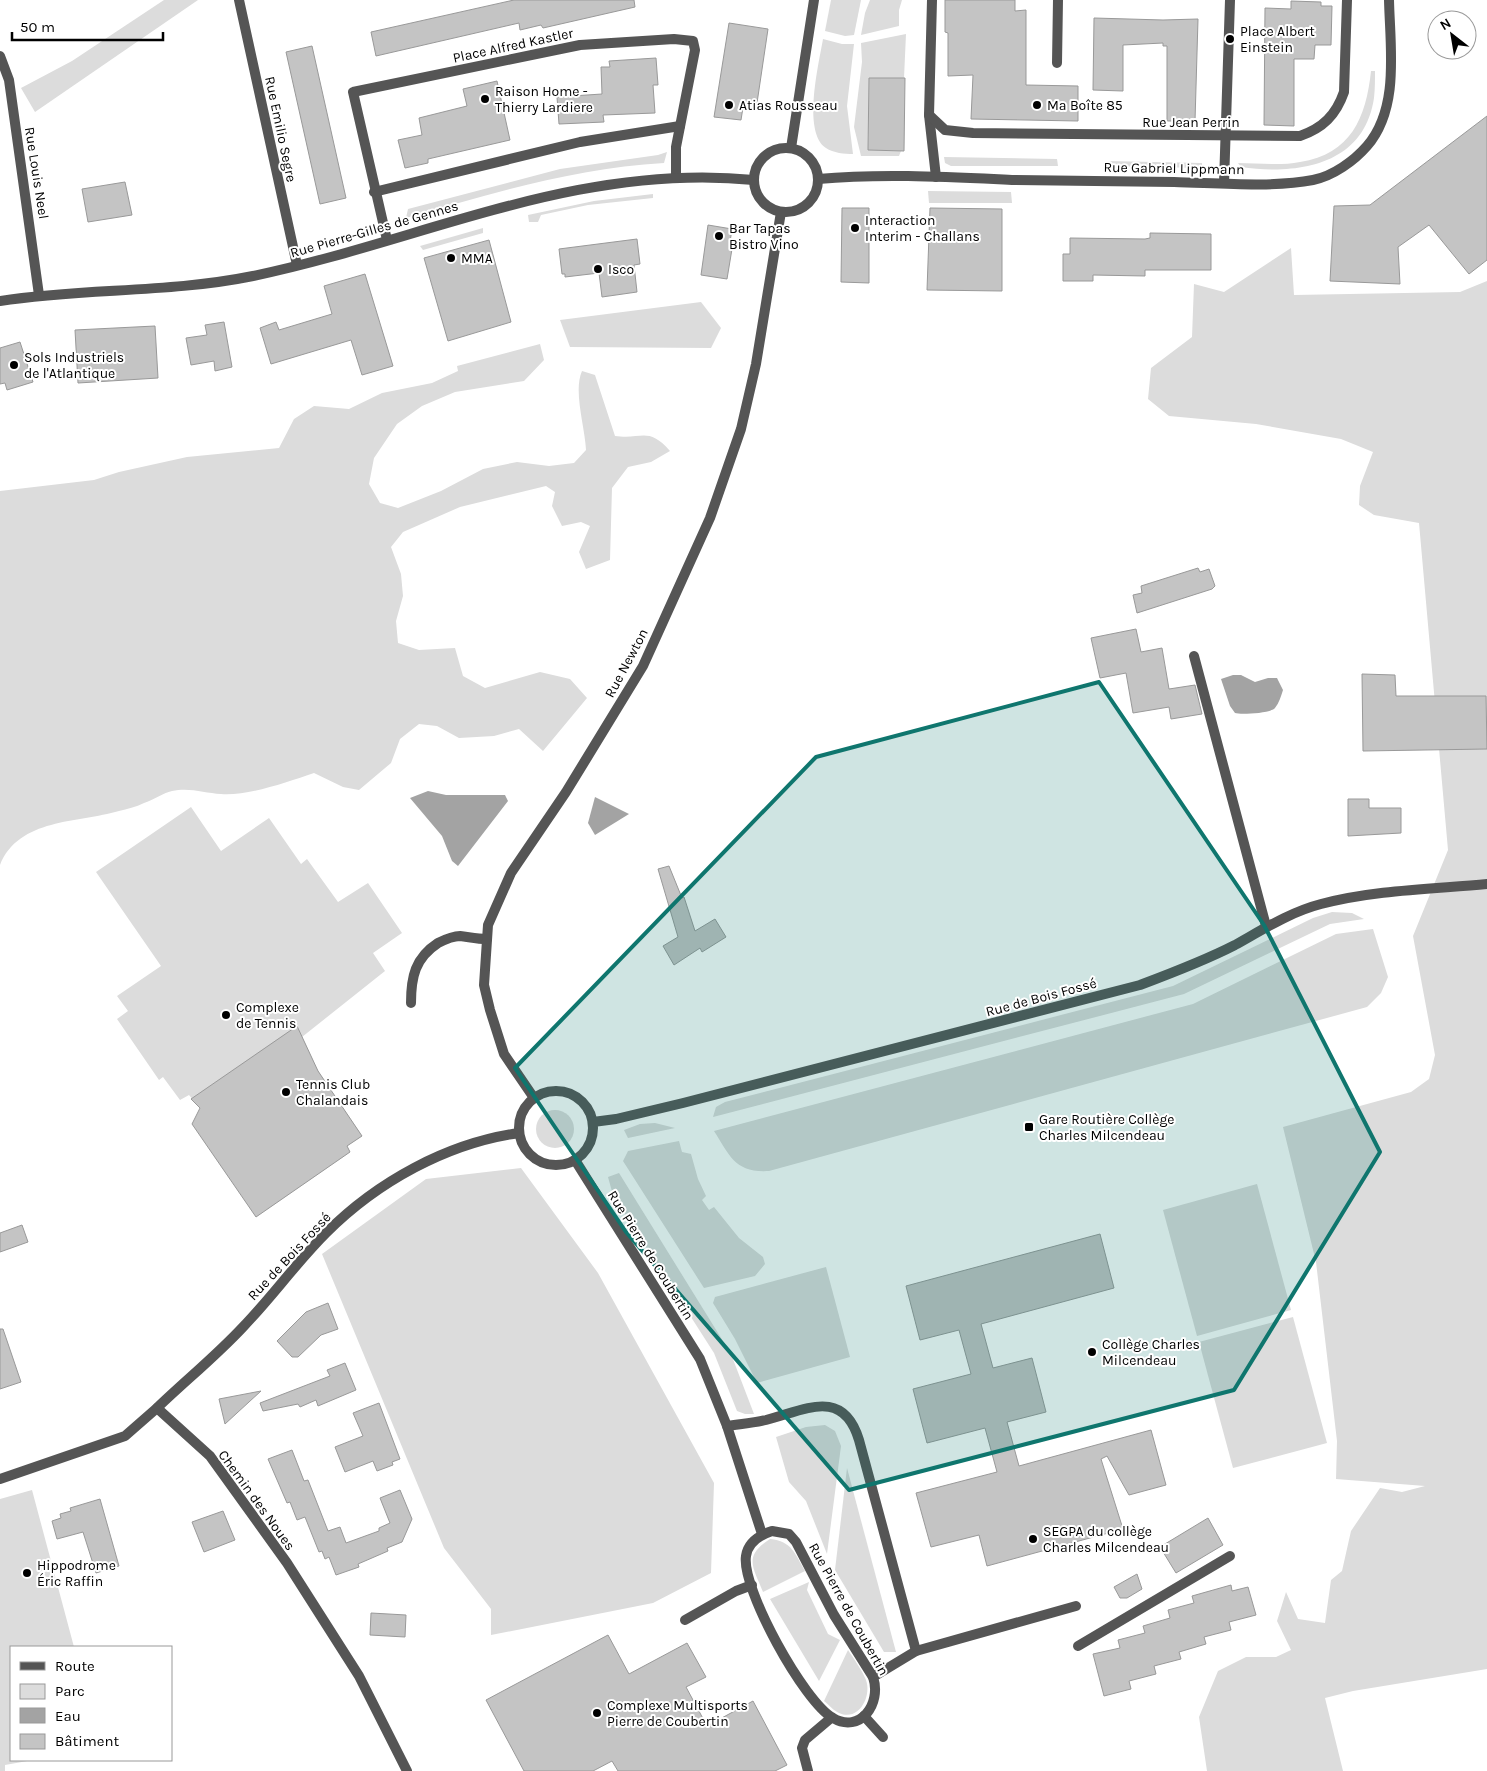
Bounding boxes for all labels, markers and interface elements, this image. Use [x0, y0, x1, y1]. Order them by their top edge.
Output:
scale bar [12, 10, 164, 42]
north arrow [1427, 10, 1477, 60]
text: N [1437, 14, 1454, 34]
text: 50 m [20, 18, 55, 36]
place label: Place Albert Einstein [1240, 23, 1315, 56]
street label: Place Alfred Kastler [451, 24, 576, 67]
marker: Place Albert Einstein [1224, 33, 1236, 45]
street label: Rue Emilio Segre [261, 75, 300, 183]
place label: Raison Home - Thierry Lardiere [495, 83, 593, 116]
marker: Raison Home - Thierry Lardiere [479, 93, 491, 105]
place label: Atias Rousseau [739, 97, 838, 114]
place label: Ma Boîte 85 [1047, 97, 1123, 114]
marker: Atias Rousseau [723, 99, 735, 111]
marker: Ma Boîte 85 [1031, 99, 1043, 111]
street label: Rue Jean Perrin [1142, 114, 1240, 131]
street label: Rue Louis Neel [21, 126, 52, 220]
street label: Rue Gabriel Lippmann [1103, 159, 1245, 178]
street label: Rue Pierre-Gilles de Gennes [288, 197, 460, 262]
place label: Interaction Interim - Challans [865, 212, 980, 245]
place label: Bar Tapas Bistro Vino [729, 220, 799, 253]
marker: Interaction Interim - Challans [849, 222, 861, 234]
marker: Bar Tapas Bistro Vino [713, 230, 725, 242]
place label: MMA [461, 250, 493, 267]
marker: MMA [445, 252, 457, 264]
place label: Isco [608, 261, 634, 278]
marker: Isco [592, 263, 604, 275]
place label: Sols Industriels de l'Atlantique [24, 349, 124, 382]
marker: Sols Industriels de l'Atlantique [8, 359, 20, 371]
street label: Rue Newton [601, 626, 652, 701]
street label: Rue de Bois Fossé [984, 975, 1098, 1020]
place label: Complexe de Tennis [236, 999, 299, 1032]
marker: Complexe de Tennis [220, 1009, 232, 1021]
place label: Tennis Club Chalandais [296, 1076, 370, 1109]
marker: Tennis Club Chalandais [280, 1086, 292, 1098]
place label: Gare Routière Collège Charles Milcendeau [1039, 1111, 1175, 1144]
marker: Gare Routière Collège Charles Milcendeau [1023, 1121, 1035, 1133]
street label: Rue Pierre de Coubertin [604, 1187, 697, 1323]
street label: Rue de Bois Fossé [244, 1209, 334, 1304]
place label: Collège Charles Milcendeau [1102, 1336, 1200, 1369]
marker: Collège Charles Milcendeau [1086, 1346, 1098, 1358]
street label: Chemin des Noues [215, 1447, 299, 1554]
place label: SEGPA du collège Charles Milcendeau [1043, 1523, 1169, 1556]
marker: SEGPA du collège Charles Milcendeau [1027, 1533, 1039, 1545]
street label: Rue Pierre de Coubertin [805, 1540, 892, 1679]
place label: Hippodrome Éric Raffin [37, 1557, 116, 1590]
marker: Hippodrome Éric Raffin [21, 1567, 33, 1579]
legend [10, 1646, 172, 1761]
text: Route [55, 1657, 95, 1675]
text: Parc [55, 1682, 85, 1700]
place label: Complexe Multisports Pierre de Coubertin [607, 1697, 748, 1730]
text: Eau [55, 1707, 81, 1725]
marker: Complexe Multisports Pierre de Coubertin [591, 1707, 603, 1719]
text: Bâtiment [55, 1732, 119, 1750]

